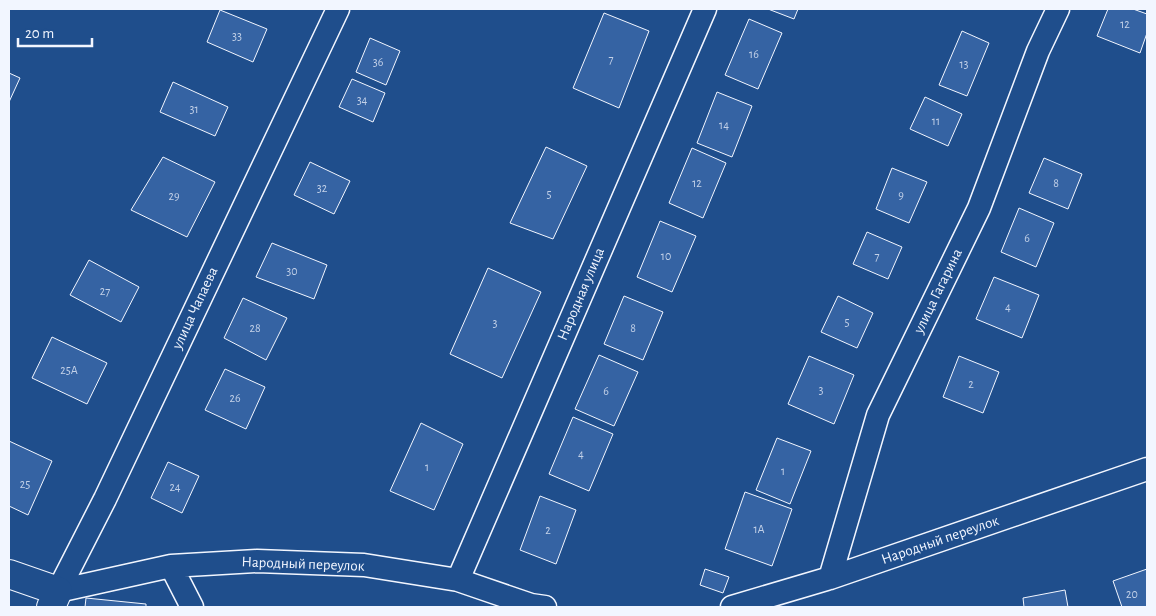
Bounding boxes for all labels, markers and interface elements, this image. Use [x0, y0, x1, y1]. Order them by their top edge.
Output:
scale bar [18, 15, 91, 47]
house number: 12 [1120, 18, 1130, 30]
text: 20 m [25, 26, 54, 41]
house number: 33 [232, 30, 242, 42]
house number: 16 [749, 48, 759, 60]
house number: 7 [608, 53, 614, 65]
house number: 36 [373, 56, 384, 68]
house number: 13 [959, 58, 969, 70]
house number: 34 [357, 94, 368, 106]
house number: 31 [189, 103, 199, 115]
house number: 11 [932, 115, 940, 127]
house number: 14 [719, 119, 729, 131]
house number: 12 [692, 177, 702, 189]
house number: 8 [1053, 177, 1059, 189]
house number: 32 [317, 182, 328, 194]
house number: 5 [546, 188, 552, 200]
house number: 9 [898, 189, 904, 201]
house number: 29 [168, 190, 180, 202]
house number: 6 [1024, 232, 1030, 244]
street label: Народная улица [555, 245, 607, 343]
street label: улица Гагарина [911, 246, 965, 337]
house number: 10 [661, 250, 671, 262]
house number: 7 [874, 250, 880, 262]
street label: улица Чапаева [169, 264, 221, 352]
house number: 30 [286, 265, 298, 277]
house number: 27 [100, 285, 110, 297]
house number: 4 [1005, 301, 1011, 313]
house number: 5 [844, 316, 850, 328]
house number: 3 [493, 317, 498, 329]
house number: 28 [249, 322, 261, 334]
house number: 8 [630, 322, 636, 334]
house number: 25А [60, 364, 78, 376]
house number: 2 [968, 378, 974, 390]
house number: 3 [819, 384, 824, 396]
house number: 6 [603, 385, 609, 397]
house number: 26 [229, 392, 241, 404]
house number: 4 [578, 448, 584, 460]
house number: 1 [425, 461, 429, 473]
house number: 1 [781, 465, 785, 477]
house number: 25 [20, 478, 30, 490]
house number: 24 [169, 481, 181, 493]
street label: Народный переулок [879, 513, 1001, 567]
house number: 1А [753, 523, 765, 535]
house number: 2 [545, 524, 551, 536]
street label: Народный переулок [241, 554, 365, 574]
house number: 20 [1126, 588, 1138, 600]

